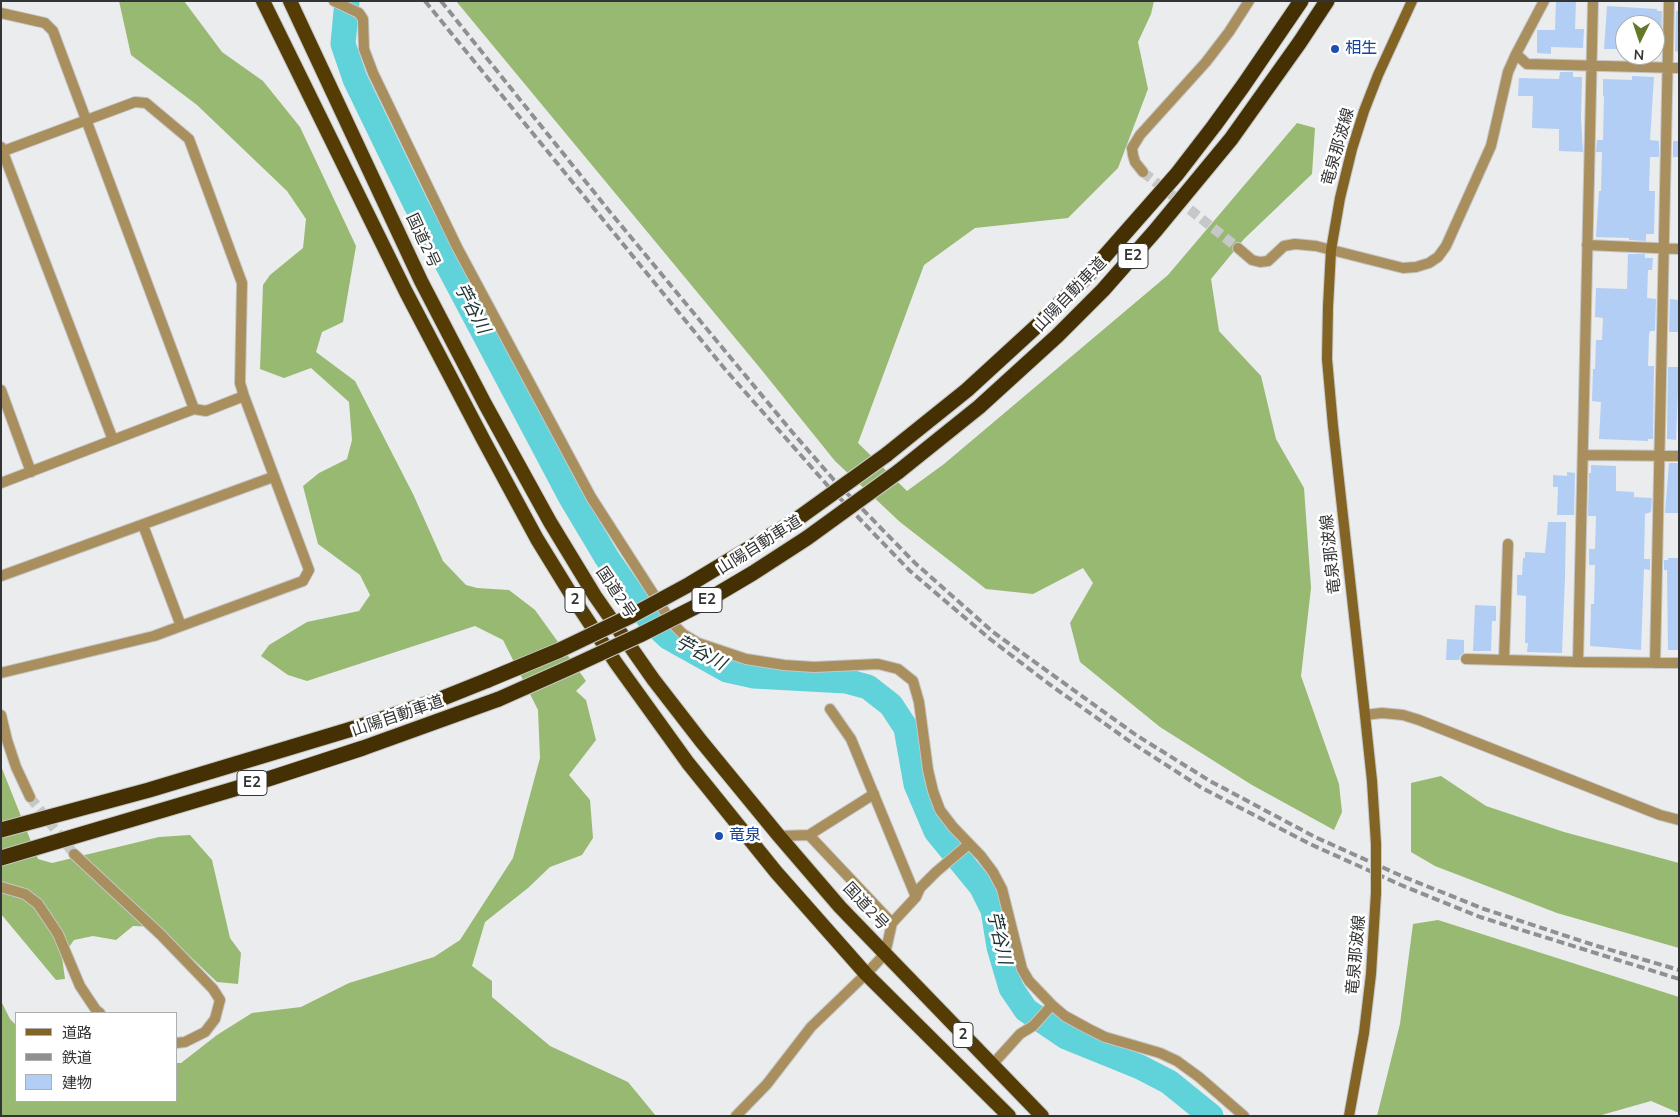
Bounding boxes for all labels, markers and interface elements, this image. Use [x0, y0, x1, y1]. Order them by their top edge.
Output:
north arrow [1615, 15, 1665, 65]
place label: 相生 [1345, 39, 1377, 59]
marker: 相生 [1329, 43, 1341, 55]
text: N [1633, 45, 1645, 64]
street label: 竜泉那波線 [1319, 106, 1359, 188]
street label: 国道2号 [401, 211, 443, 271]
road number: E2 [1118, 244, 1148, 268]
street label: 山陽自動車道 [1031, 254, 1111, 336]
water label: 苧谷川 [449, 280, 493, 338]
street label: 山陽自動車道 [714, 512, 806, 580]
street label: 竜泉那波線 [1318, 513, 1346, 595]
street label: 国道2号 [591, 564, 639, 622]
road number: 2 [565, 588, 585, 612]
road number: E2 [692, 588, 722, 612]
water label: 苧谷川 [671, 632, 729, 676]
street label: 山陽自動車道 [349, 692, 447, 742]
road number: E2 [237, 770, 267, 796]
place label: 竜泉 [729, 826, 761, 846]
marker: 竜泉 [713, 830, 725, 842]
street label: 国道2号 [838, 879, 892, 935]
water label: 苧谷川 [981, 909, 1015, 967]
street label: 竜泉那波線 [1344, 914, 1370, 996]
legend [15, 1012, 178, 1102]
road number: 2 [953, 1022, 973, 1048]
text: 道路 [62, 1023, 92, 1043]
text: 鉄道 [62, 1048, 92, 1068]
text: 建物 [62, 1073, 92, 1093]

